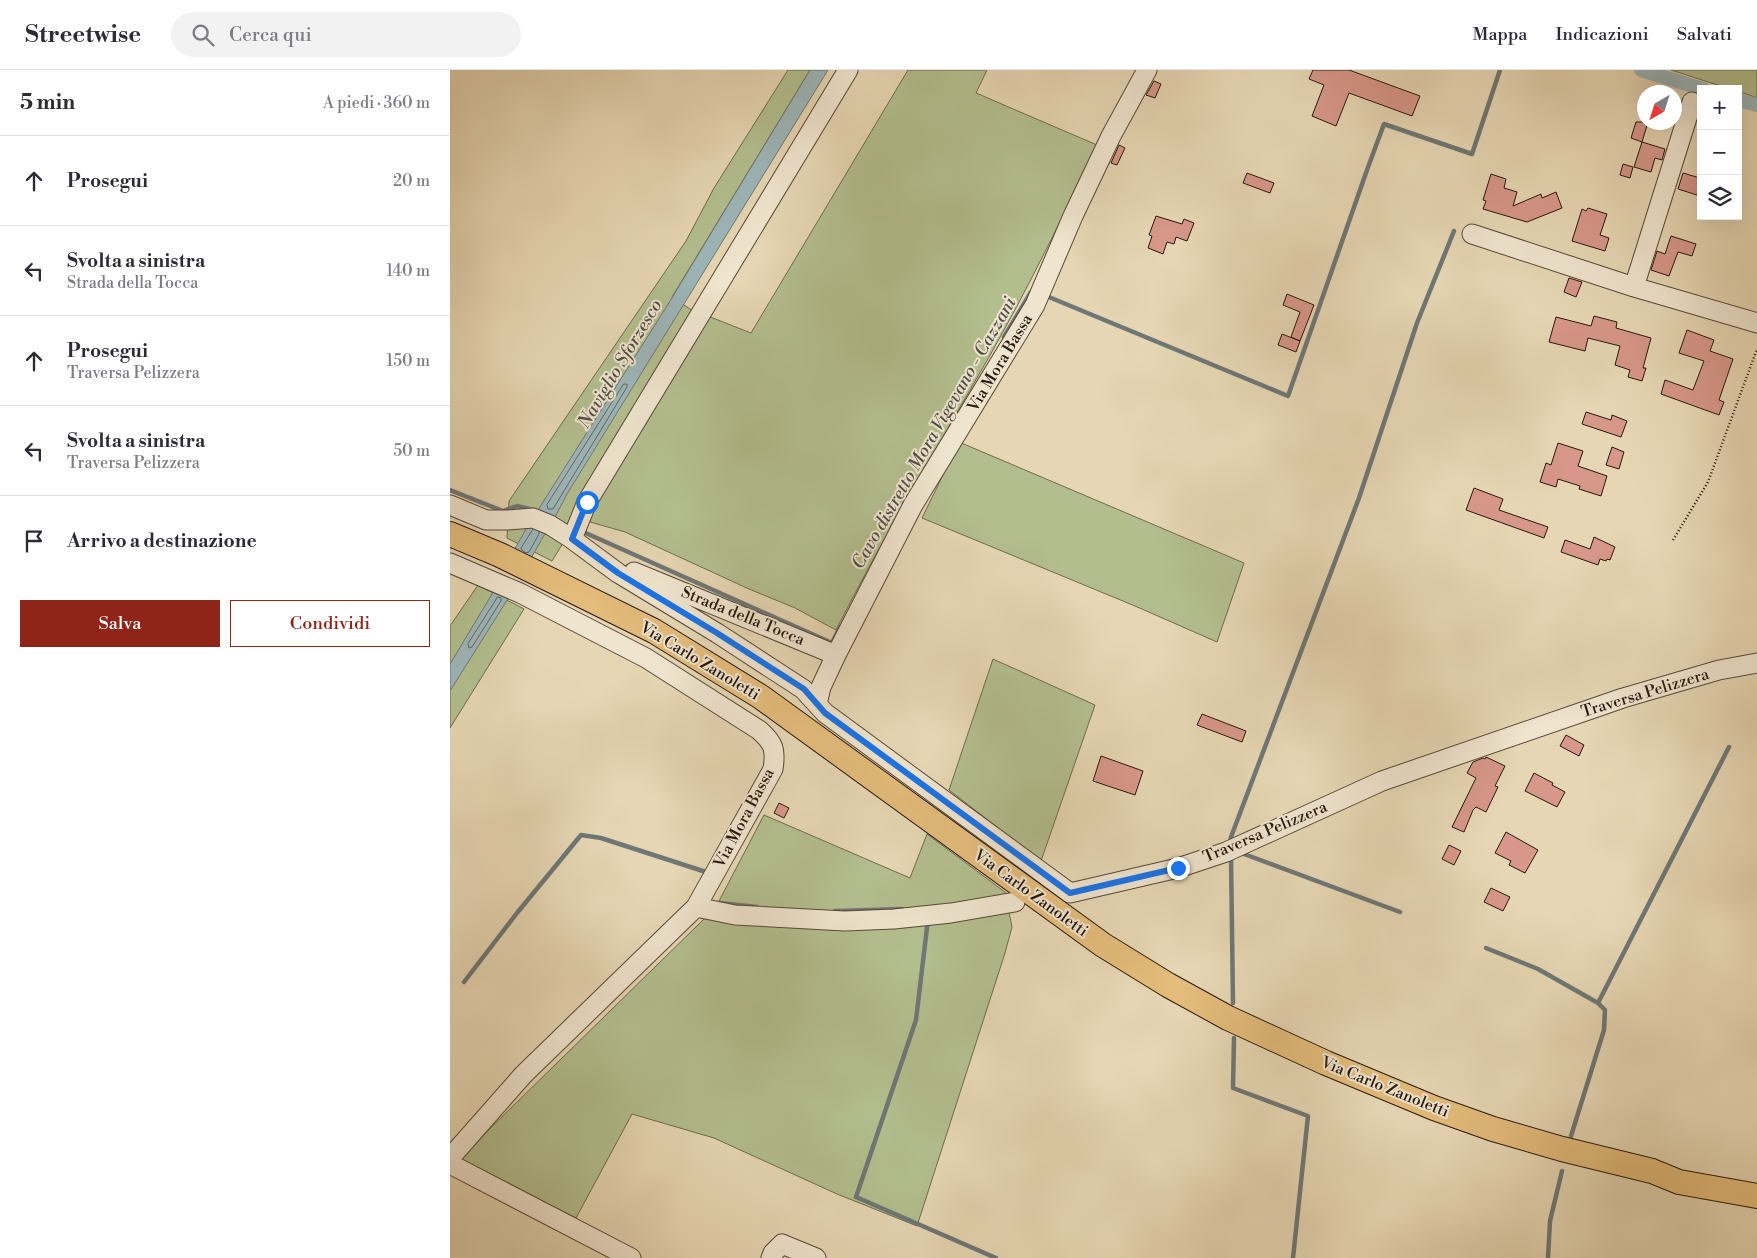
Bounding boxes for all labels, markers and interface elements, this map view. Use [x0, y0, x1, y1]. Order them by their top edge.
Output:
search box [171, 12, 521, 57]
text: Streetwise [25, 20, 141, 50]
icon: search [189, 21, 217, 49]
text: Cerca qui [229, 23, 312, 47]
text: Mappa [1473, 23, 1527, 46]
text: Indicazioni [1555, 23, 1649, 46]
text: Salvati [1677, 23, 1732, 46]
north arrow [1637, 85, 1682, 130]
map controls [1697, 85, 1742, 220]
button: + [1697, 85, 1742, 130]
text: 5 min [20, 90, 75, 116]
text: A piedi · 360 m [323, 93, 430, 113]
button: − [1697, 130, 1742, 175]
icon: ahead [20, 167, 48, 195]
text: Prosegui [67, 169, 148, 193]
text: 20 m [393, 171, 430, 191]
button: layers [1697, 175, 1742, 220]
text: Svolta a sinistra [67, 249, 205, 273]
icon: left [20, 257, 48, 285]
text: 140 m [386, 261, 430, 281]
text: Strada della Tocca [67, 273, 198, 293]
water label: Cavo distretto Mora Vigevano - Cazzani [846, 292, 1022, 573]
water label: Naviglio Sforzesco [572, 295, 667, 433]
street label: Via Mora Bassa [963, 310, 1037, 416]
text: Prosegui [67, 339, 148, 363]
icon: ahead [20, 347, 48, 375]
text: 150 m [386, 351, 430, 371]
text: Traversa Pelizzera [67, 363, 200, 383]
text: Svolta a sinistra [67, 429, 205, 453]
icon: left [20, 437, 48, 465]
text: 50 m [393, 441, 430, 461]
text: Traversa Pelizzera [67, 453, 200, 473]
route start [576, 491, 599, 514]
icon: arrive [20, 527, 48, 555]
text: Arrivo a destinazione [67, 529, 257, 553]
street label: Strada della Tocca [678, 582, 808, 650]
button: Salva [20, 600, 220, 647]
button: Condividi [230, 600, 430, 647]
street label: Via Carlo Zanoletti [636, 617, 764, 705]
street label: Traversa Pelizzera [1579, 664, 1712, 722]
street label: Via Mora Bassa [709, 764, 779, 872]
street label: Traversa Pelizzera [1200, 796, 1331, 867]
street label: Via Carlo Zanoletti [969, 844, 1092, 941]
route end [1167, 857, 1190, 880]
street label: Via Carlo Zanoletti [1317, 1052, 1452, 1122]

